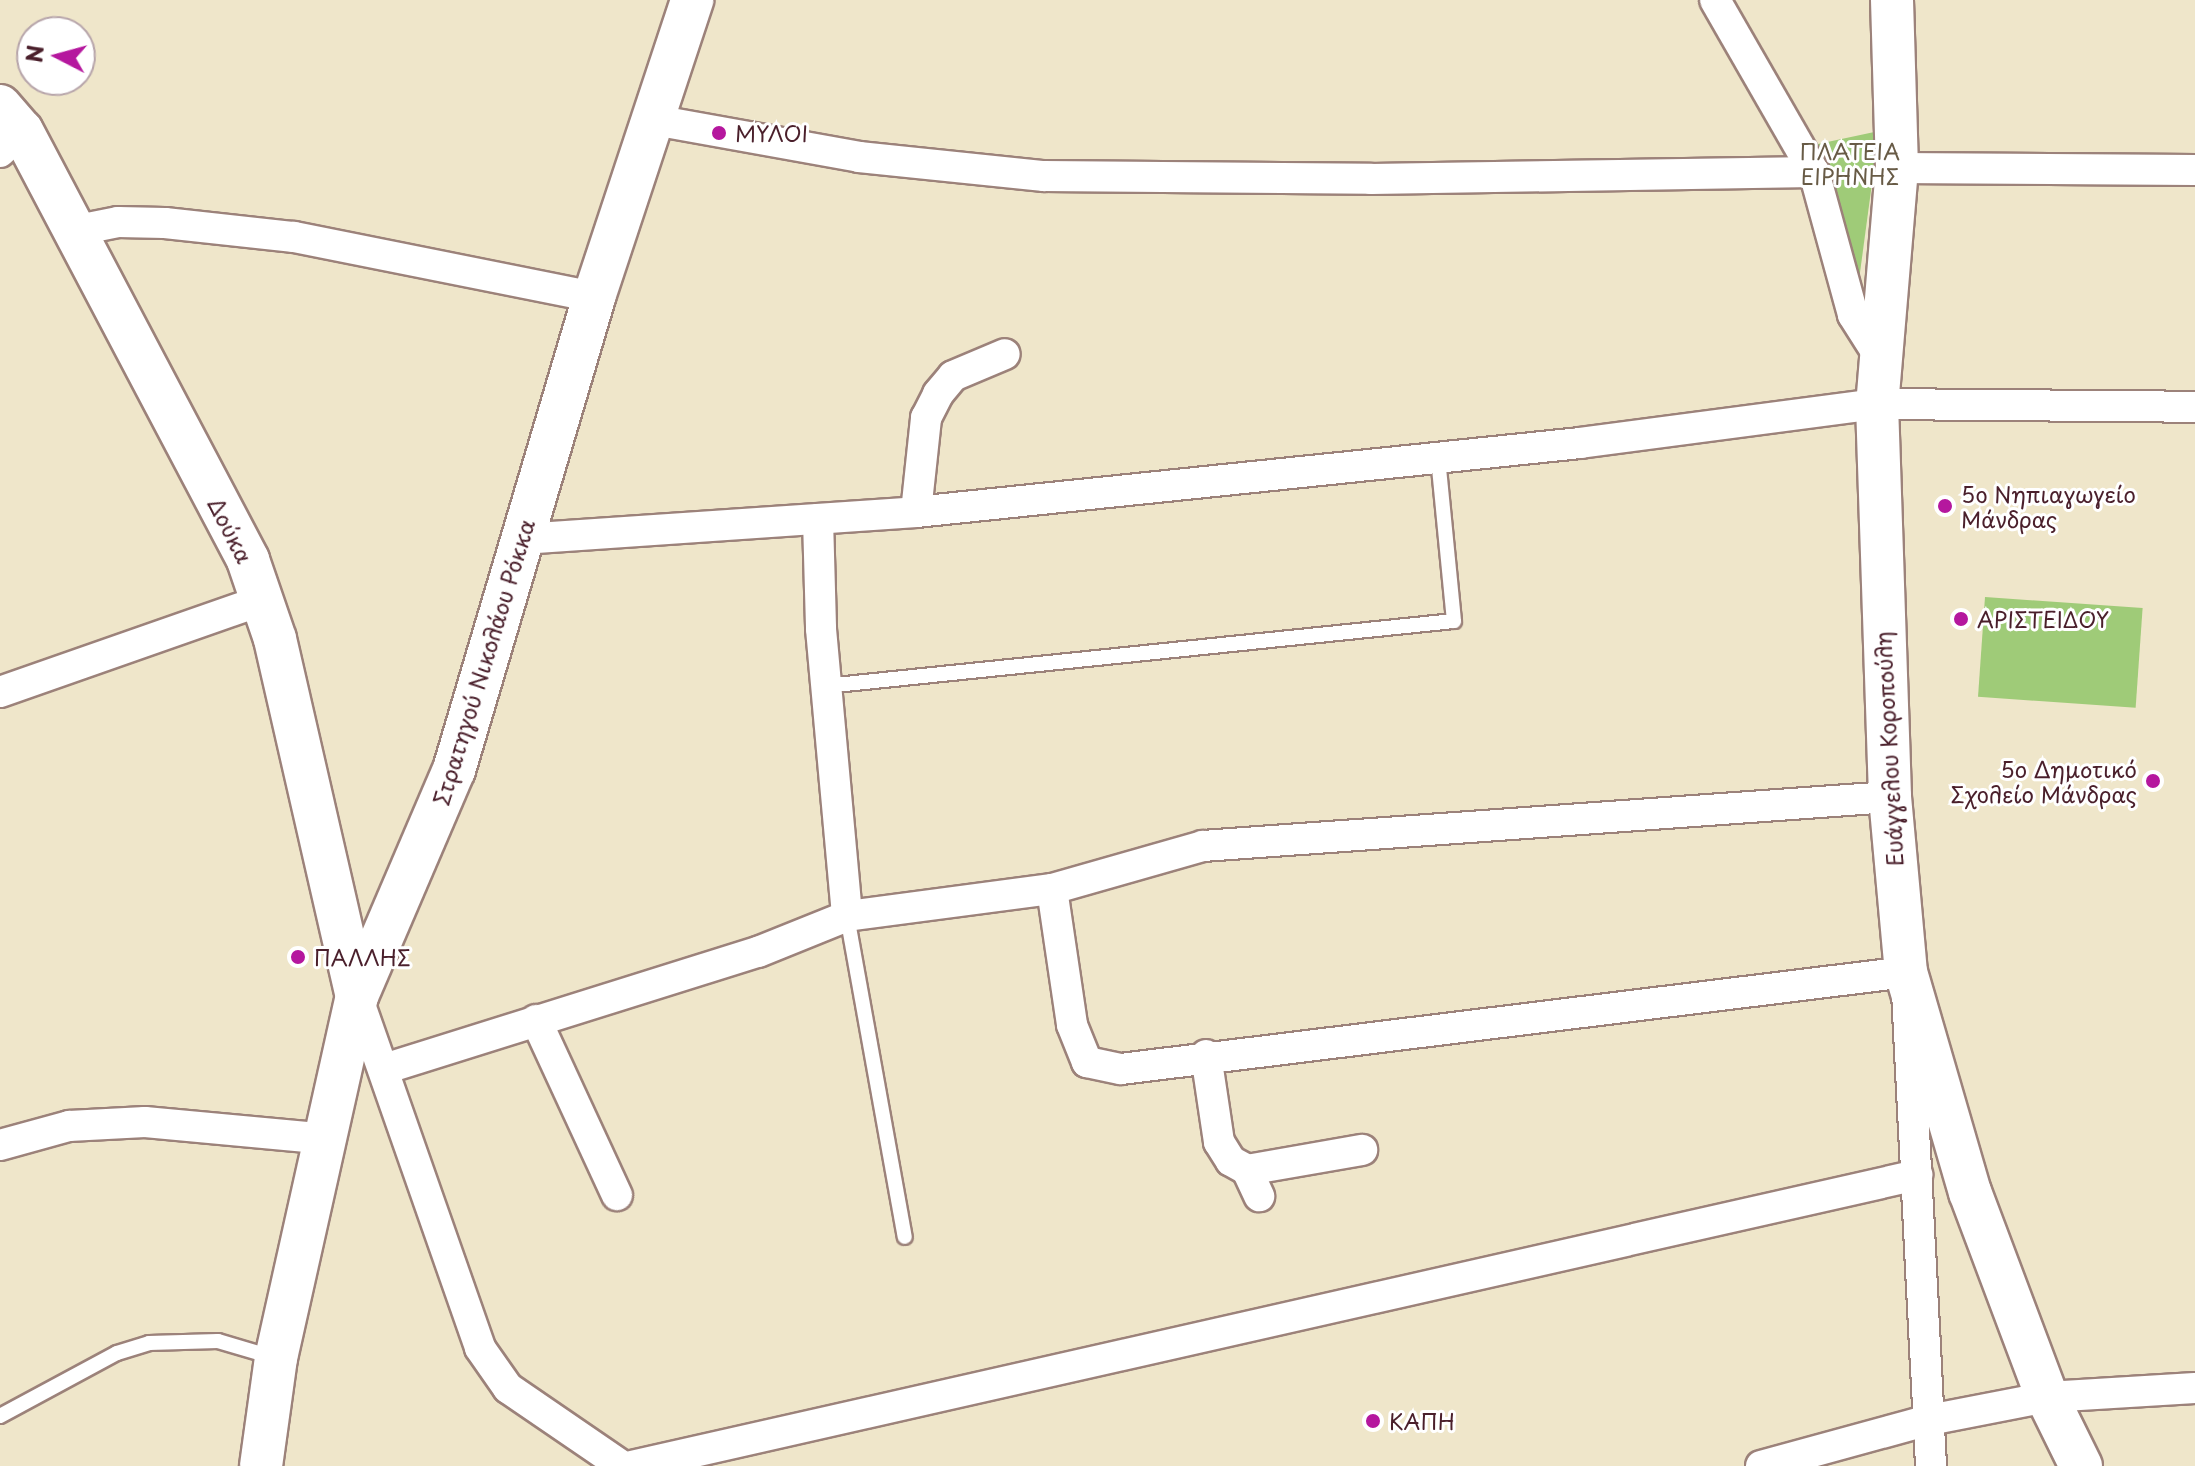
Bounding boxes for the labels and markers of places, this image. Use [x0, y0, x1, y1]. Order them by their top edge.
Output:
place label: ΜΥΛΟΙ [735, 120, 808, 146]
marker: ΜΥΛΟΙ [710, 124, 728, 142]
place label: 5ο Νηπιαγωγείο Μάνδρας [1961, 480, 2137, 532]
marker: 5ο Νηπιαγωγείο Μάνδρας [1936, 497, 1954, 515]
place label: ΑΡΙΣΤΕΙΔΟΥ [1977, 606, 2109, 632]
marker: ΑΡΙΣΤΕΙΔΟΥ [1952, 610, 1970, 628]
place label: 5ο Δημοτικό Σχολείο Μάνδρας [1951, 755, 2137, 806]
marker: 5ο Δημοτικό Σχολείο Μάνδρας [2144, 772, 2162, 790]
place label: ΠΑΛΛΗΣ [314, 944, 411, 970]
marker: ΠΑΛΛΗΣ [289, 948, 307, 966]
place label: ΚΑΠΗ [1389, 1408, 1455, 1434]
marker: ΚΑΠΗ [1364, 1412, 1382, 1430]

